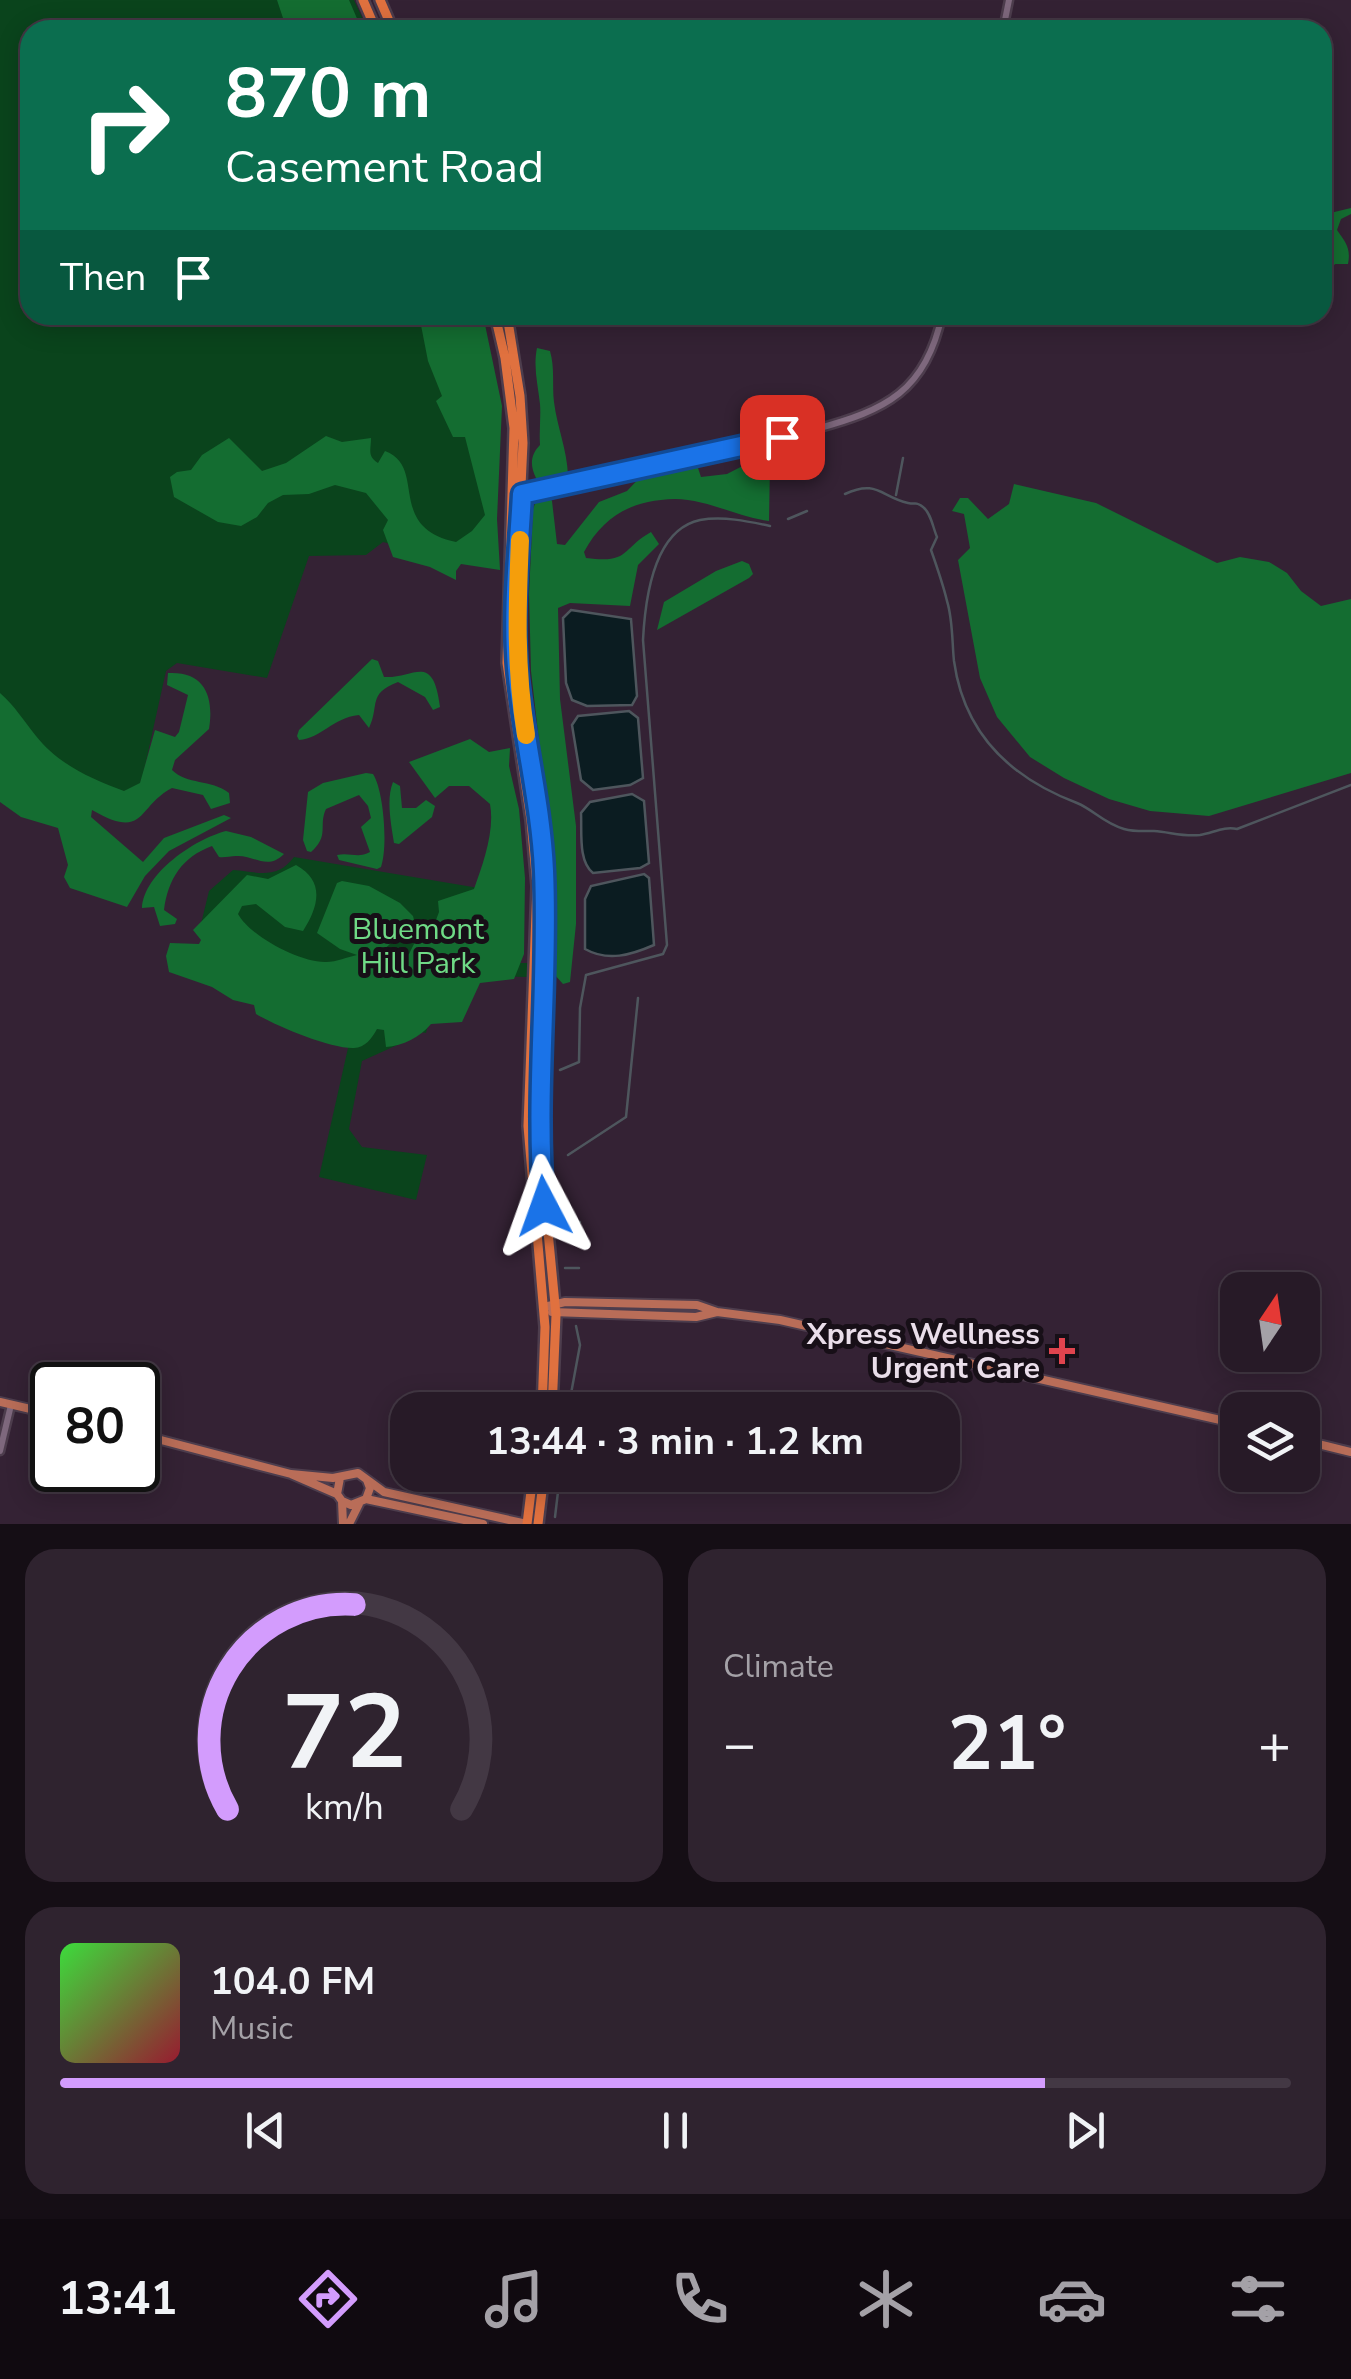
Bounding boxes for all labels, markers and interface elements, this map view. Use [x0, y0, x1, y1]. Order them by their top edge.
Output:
text: 870 m [225, 46, 431, 142]
icon: right [60, 60, 190, 190]
text: Casement Road [225, 137, 544, 198]
icon: arrive [166, 250, 221, 305]
text: Then [60, 252, 146, 303]
pin [740, 395, 825, 480]
icon: arrive [755, 410, 810, 465]
park label: Bluemont Hill Park [352, 909, 484, 984]
position arrow [492, 1154, 596, 1258]
north arrow [1220, 1272, 1320, 1372]
map controls [1220, 1272, 1320, 1492]
place label: Xpress Wellness Urgent Care [806, 1314, 1040, 1389]
marker: Xpress Wellness Urgent Care [1049, 1338, 1075, 1364]
speed limit sign: 80 [30, 1362, 160, 1492]
button: layers [1220, 1392, 1320, 1492]
text: 13:44 · 3 min · 1.2 km [486, 1416, 864, 1467]
text: Climate [723, 1645, 834, 1688]
text: 72 [282, 1662, 406, 1804]
text: 21° [948, 1693, 1066, 1795]
text: − [723, 1707, 756, 1782]
text: + [1258, 1707, 1291, 1782]
text: km/h [305, 1783, 383, 1832]
text: 104.0 FM [210, 1956, 375, 2007]
text: Music [210, 2007, 293, 2050]
icon: previous [238, 2103, 293, 2158]
icon: pause [648, 2103, 703, 2158]
icon: next [1058, 2103, 1113, 2158]
icon: directions [293, 2264, 363, 2334]
icon: music [479, 2264, 549, 2334]
icon: phone [665, 2264, 735, 2334]
icon: climate [851, 2264, 921, 2334]
icon: car [1037, 2264, 1107, 2334]
icon: filters [1223, 2264, 1293, 2334]
text: 13:41 [58, 2269, 177, 2330]

